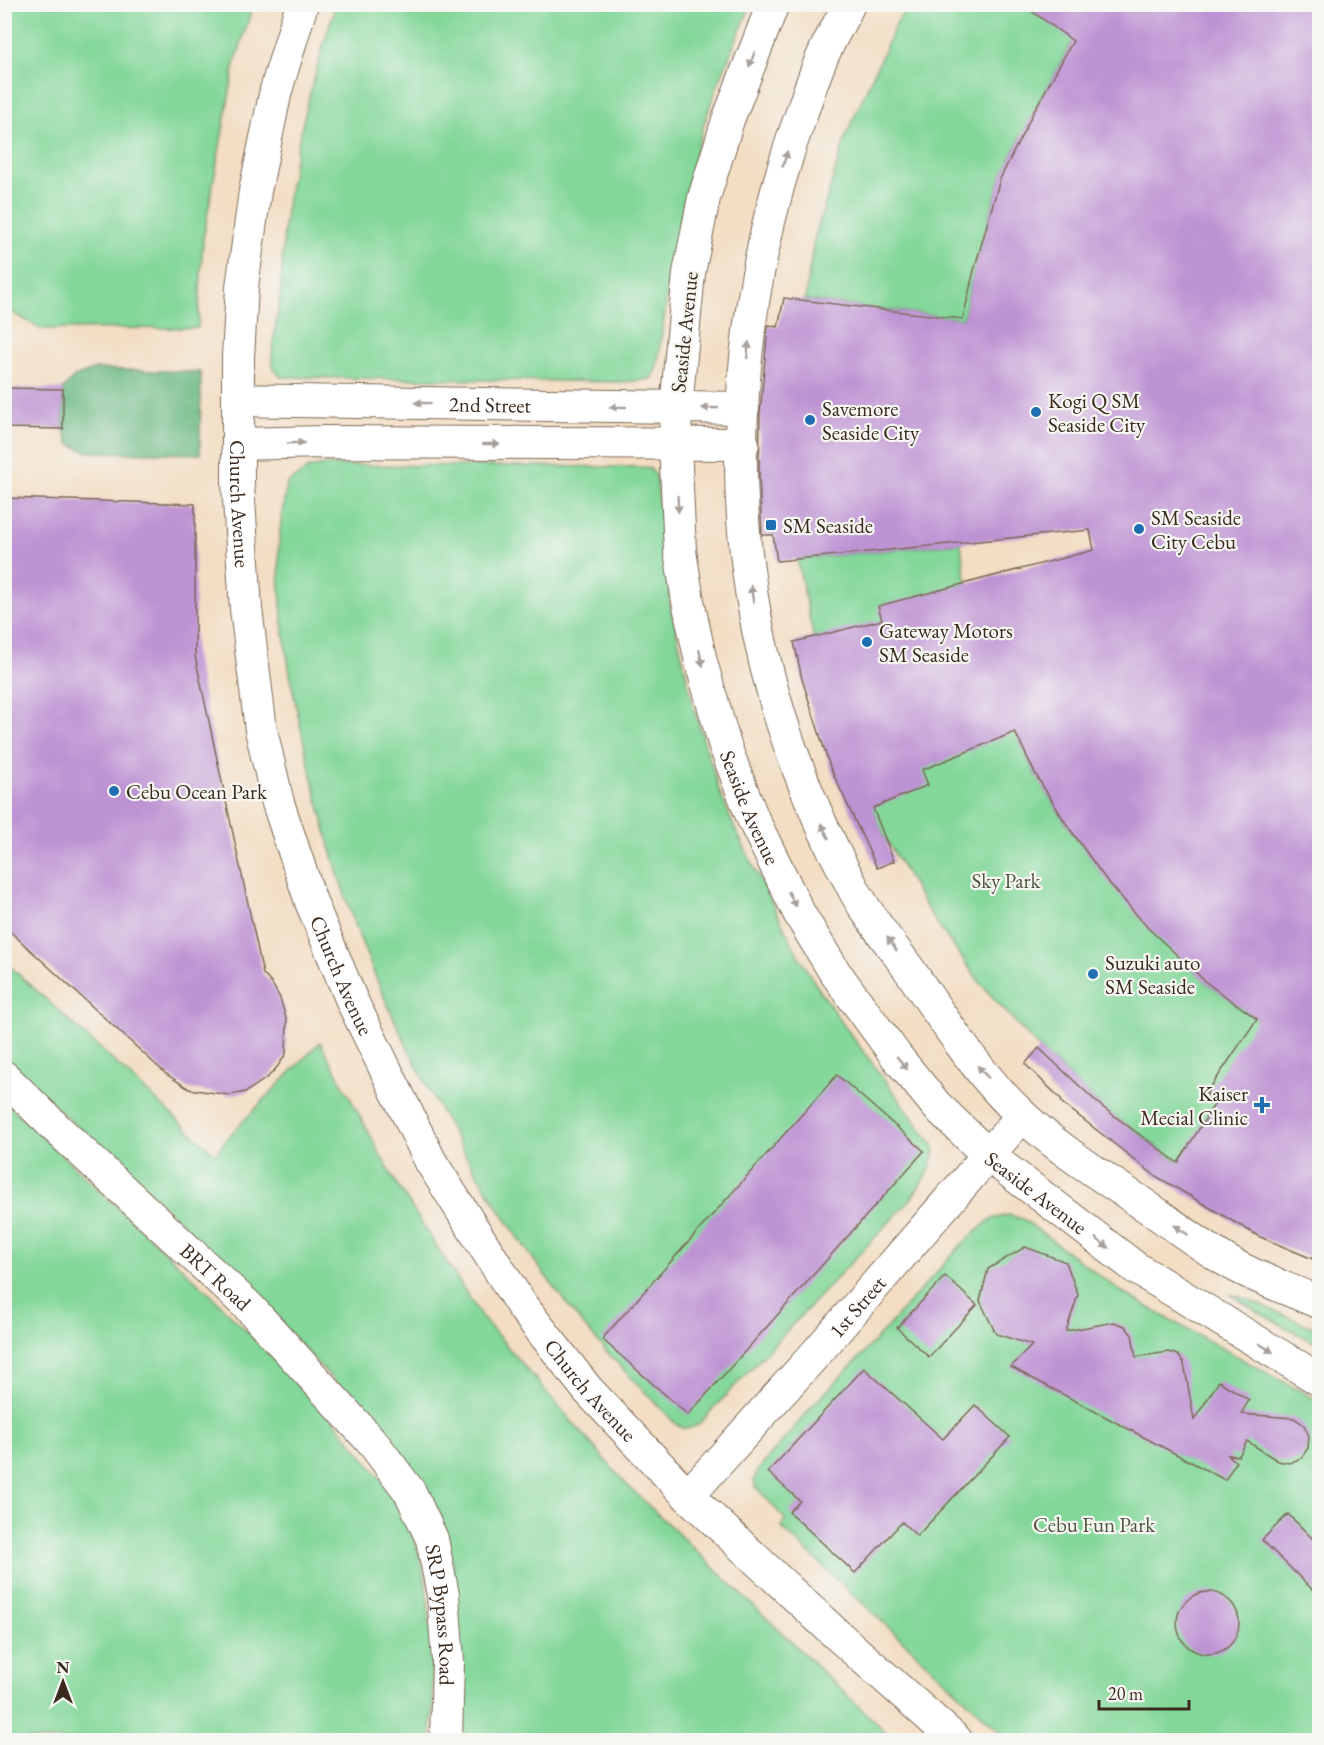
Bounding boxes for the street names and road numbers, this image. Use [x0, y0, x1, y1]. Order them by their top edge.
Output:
street label: Seaside Avenue [664, 270, 704, 394]
street label: 2nd Street [449, 390, 532, 418]
street label: Church Avenue [225, 440, 257, 569]
street label: Seaside Avenue [714, 746, 787, 869]
street label: Church Avenue [305, 911, 380, 1039]
street label: Seaside Avenue [980, 1145, 1093, 1240]
street label: BRT Road [175, 1237, 257, 1316]
street label: 1st Street [822, 1269, 892, 1343]
street label: Church Avenue [539, 1333, 643, 1447]
street label: SRP Bypass Road [420, 1542, 462, 1686]

